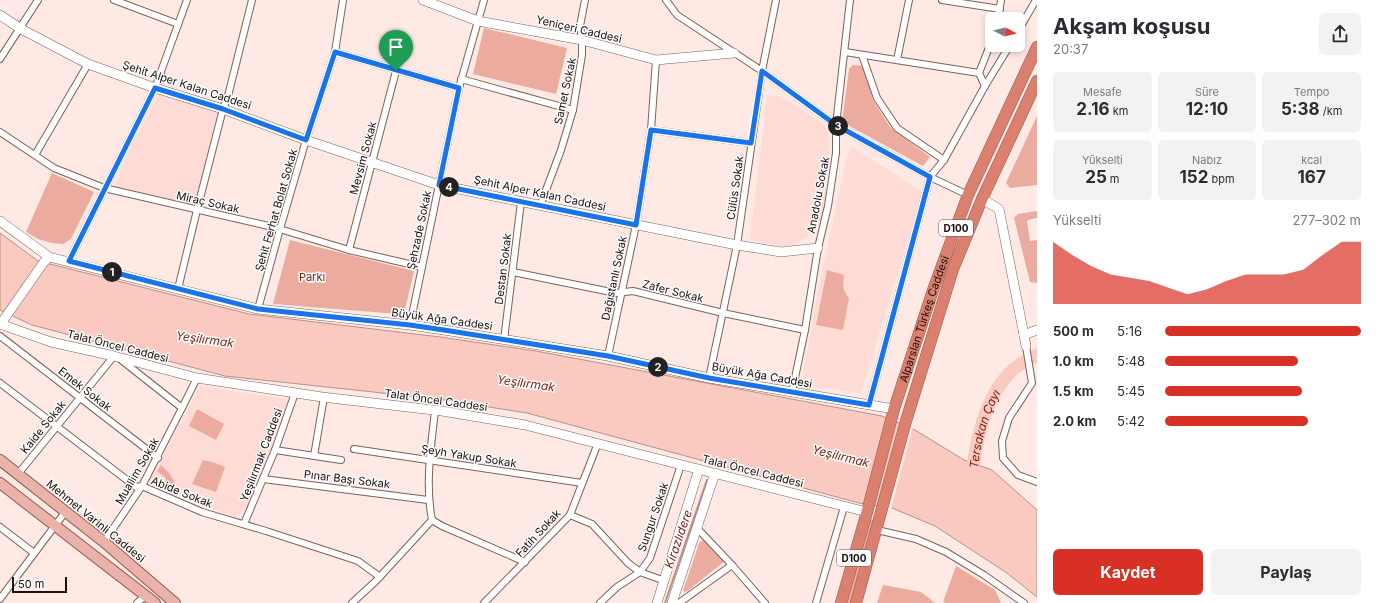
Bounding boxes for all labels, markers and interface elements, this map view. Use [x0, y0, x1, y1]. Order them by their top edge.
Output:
street label: Yeniçeri Caddesi [535, 12, 623, 46]
north arrow [985, 12, 1025, 52]
map controls [985, 12, 1025, 52]
text: Akşam koşusu [1053, 13, 1210, 39]
button: share [1319, 13, 1361, 55]
pin [379, 30, 413, 71]
icon: arrive [385, 36, 407, 58]
text: 20:37 [1053, 41, 1088, 57]
street label: Samet Sokak [551, 56, 579, 126]
street label: Şehit Alper Kalan Caddesi [121, 58, 253, 112]
text: Mesafe [1083, 85, 1122, 99]
text: Süre [1195, 85, 1219, 99]
text: Tempo [1294, 85, 1329, 99]
text: 2.16 [1076, 99, 1110, 119]
text: 12:10 [1186, 99, 1228, 119]
text: 5:38 [1281, 99, 1320, 119]
text: km [1110, 104, 1128, 118]
text: /km [1320, 104, 1342, 118]
pin: 3 [828, 116, 848, 136]
text: 3 [834, 119, 842, 133]
street label: Mevsim Sokak [346, 120, 380, 196]
street label: Şehit Ferhat Bolat Sokak [252, 147, 300, 273]
text: Yükselti [1082, 153, 1123, 167]
text: Nabız [1192, 153, 1222, 167]
text: kcal [1301, 153, 1322, 167]
street label: Cülüs Sokak [724, 155, 746, 221]
street label: Anadolu Sokak [804, 155, 832, 235]
text: 25 [1085, 167, 1107, 187]
text: 152 [1179, 167, 1208, 187]
text: 167 [1298, 167, 1326, 187]
street label: Şehit Alper Kalan Caddesi [473, 172, 607, 214]
text: m [1107, 172, 1119, 186]
text: bpm [1208, 172, 1235, 186]
pin: 4 [439, 177, 459, 197]
text: 4 [445, 180, 453, 194]
street label: Miraç Sokak [175, 188, 241, 216]
street label: Şehzade Sokak [404, 189, 434, 271]
text: Yükselti [1053, 212, 1101, 228]
text: 277–302 m [1292, 212, 1361, 228]
road number: D100 [939, 220, 973, 236]
street label: Destan Sokak [492, 233, 514, 305]
street label: Dağıstanlı Sokak [598, 234, 630, 322]
street label: Alparslan Türkeş Caddesi [896, 254, 952, 384]
pin: 1 [102, 262, 122, 282]
text: 1 [110, 265, 114, 279]
park label: Parkı [299, 270, 325, 284]
street label: Zafer Sokak [641, 277, 705, 305]
street label: Büyük Ağa Caddesi [391, 305, 493, 333]
text: 500 m [1053, 323, 1094, 339]
text: 5:16 [1117, 323, 1142, 339]
street label: Talat Öncel Caddesi [66, 327, 170, 365]
water label: Yeşilırmak [175, 328, 235, 351]
text: 1.0 km [1053, 353, 1094, 369]
text: 5:48 [1117, 353, 1145, 369]
pin: 2 [648, 357, 668, 377]
street label: Büyük Ağa Caddesi [711, 359, 813, 391]
text: 2 [655, 360, 661, 374]
street label: Emek Sokak [56, 364, 114, 414]
water label: Yeşilırmak [496, 372, 556, 395]
text: 1.5 km [1053, 383, 1094, 399]
text: 5:45 [1117, 383, 1145, 399]
street label: Talat Öncel Caddesi [384, 386, 488, 414]
water label: Tersakan Çayı [966, 386, 1003, 469]
street label: Kaide Sokak [17, 398, 69, 456]
street label: Yeşilırmak Caddesi [237, 406, 285, 504]
text: 2.0 km [1053, 413, 1096, 429]
text: 5:42 [1117, 413, 1145, 429]
street label: Muallim Sokak [112, 435, 162, 507]
street label: Şeyh Yakup Sokak [420, 442, 518, 470]
water label: Yeşilırmak [811, 442, 872, 470]
street label: Talat Öncel Caddesi [701, 452, 805, 490]
street label: Pınar Başı Sokak [303, 467, 391, 491]
street label: Abide Sokak [149, 473, 215, 511]
street label: Mehmet Varinli Caddesi [44, 477, 148, 565]
street label: Sungur Sokak [635, 480, 671, 554]
street label: Fatih Sokak [512, 506, 564, 560]
water label: Kirazlıdere [661, 508, 695, 570]
button: Kaydet [1053, 549, 1203, 595]
button: Paylaş [1211, 549, 1361, 595]
road number: D100 [837, 550, 871, 566]
scale bar [12, 575, 67, 594]
text: 50 m [18, 577, 44, 591]

